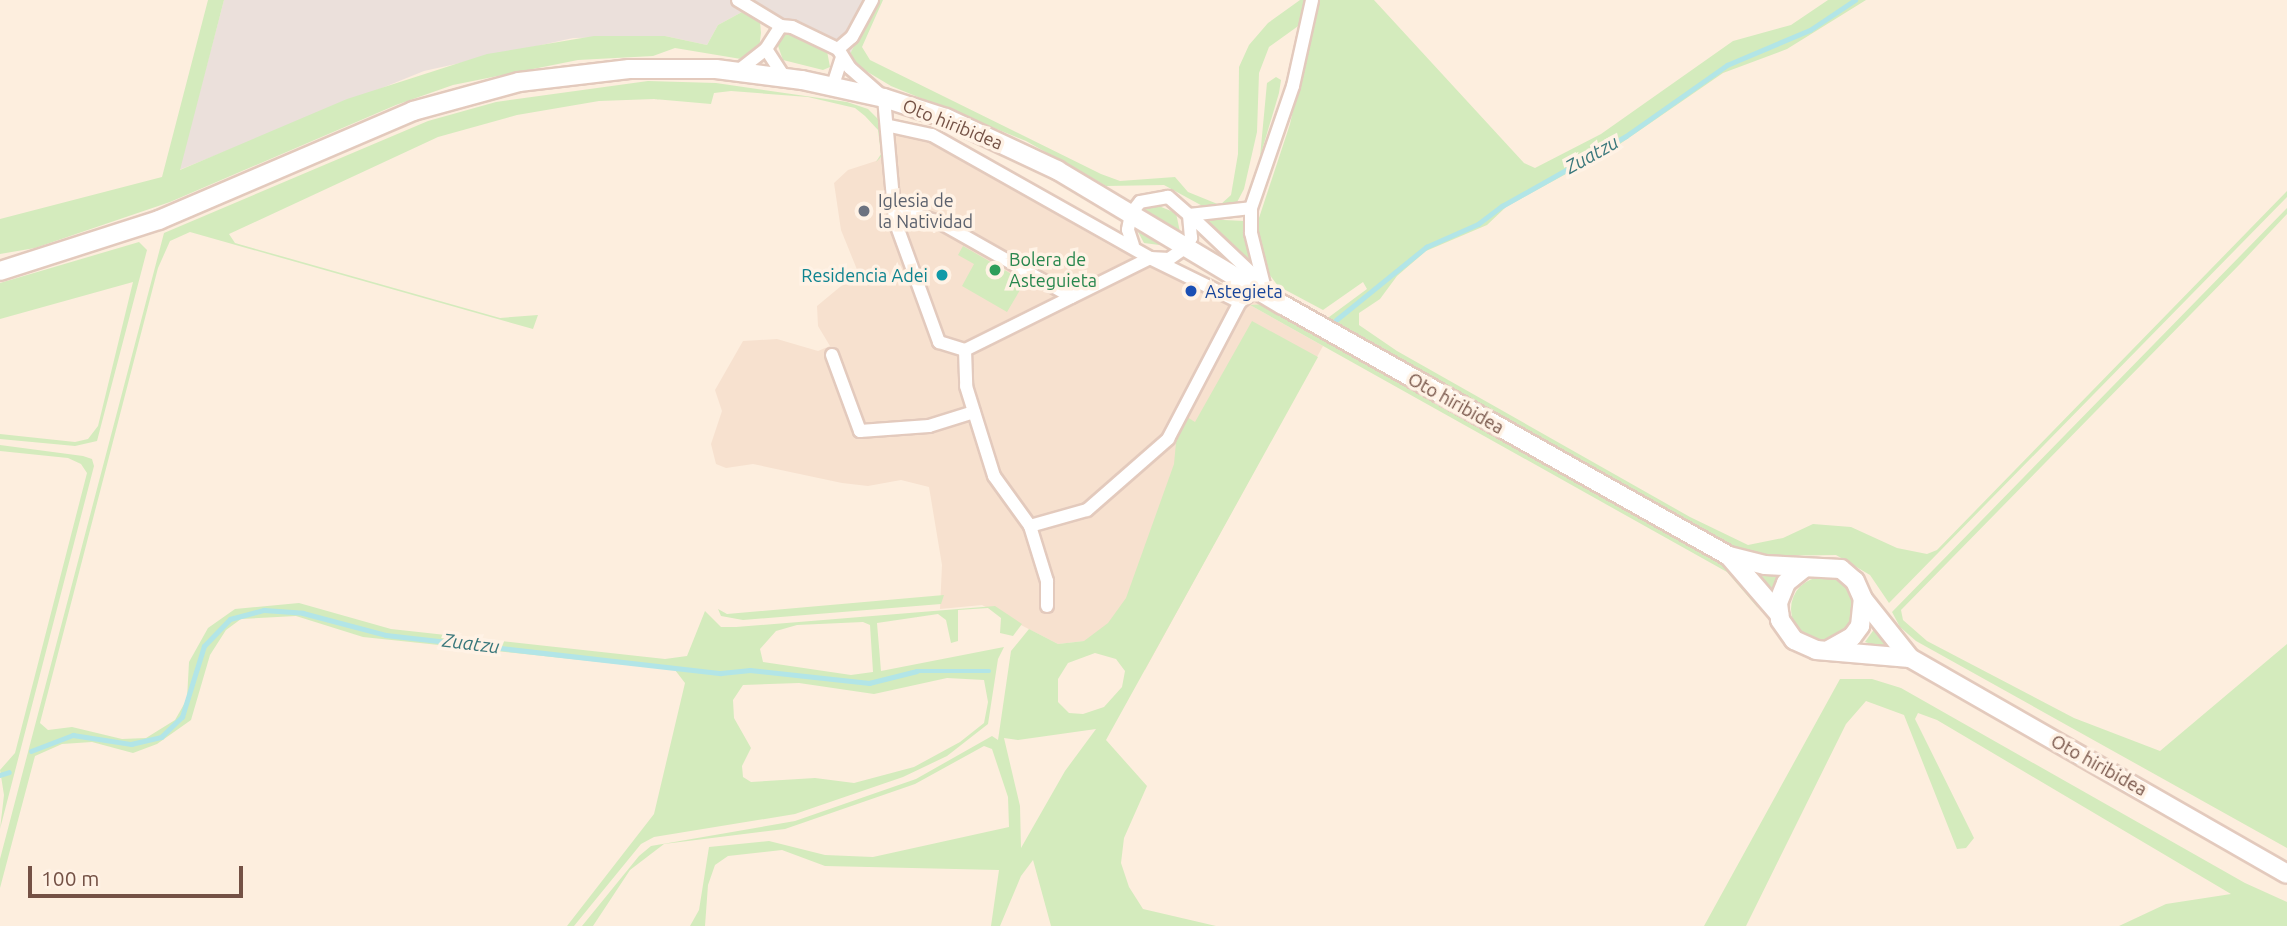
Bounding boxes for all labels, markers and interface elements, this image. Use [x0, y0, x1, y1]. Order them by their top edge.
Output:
street label: Oto hiribidea [900, 94, 1006, 154]
water label: Zuatzu [1561, 131, 1623, 179]
place label: Iglesia de la Natividad [878, 190, 973, 232]
marker: Iglesia de la Natividad [856, 203, 872, 219]
place label: Bolera de Asteguieta [1009, 249, 1097, 292]
marker: Bolera de Asteguieta [987, 262, 1003, 278]
place label: Residencia Adei [801, 264, 928, 286]
marker: Residencia Adei [934, 267, 950, 283]
place label: Astegieta [1205, 280, 1283, 302]
marker: Astegieta [1183, 283, 1199, 299]
street label: Oto hiribidea [1404, 368, 1508, 438]
water label: Zuatzu [441, 629, 501, 659]
street label: Oto hiribidea [2047, 730, 2151, 800]
scale bar [32, 852, 247, 896]
text: 100 m [41, 866, 99, 890]

